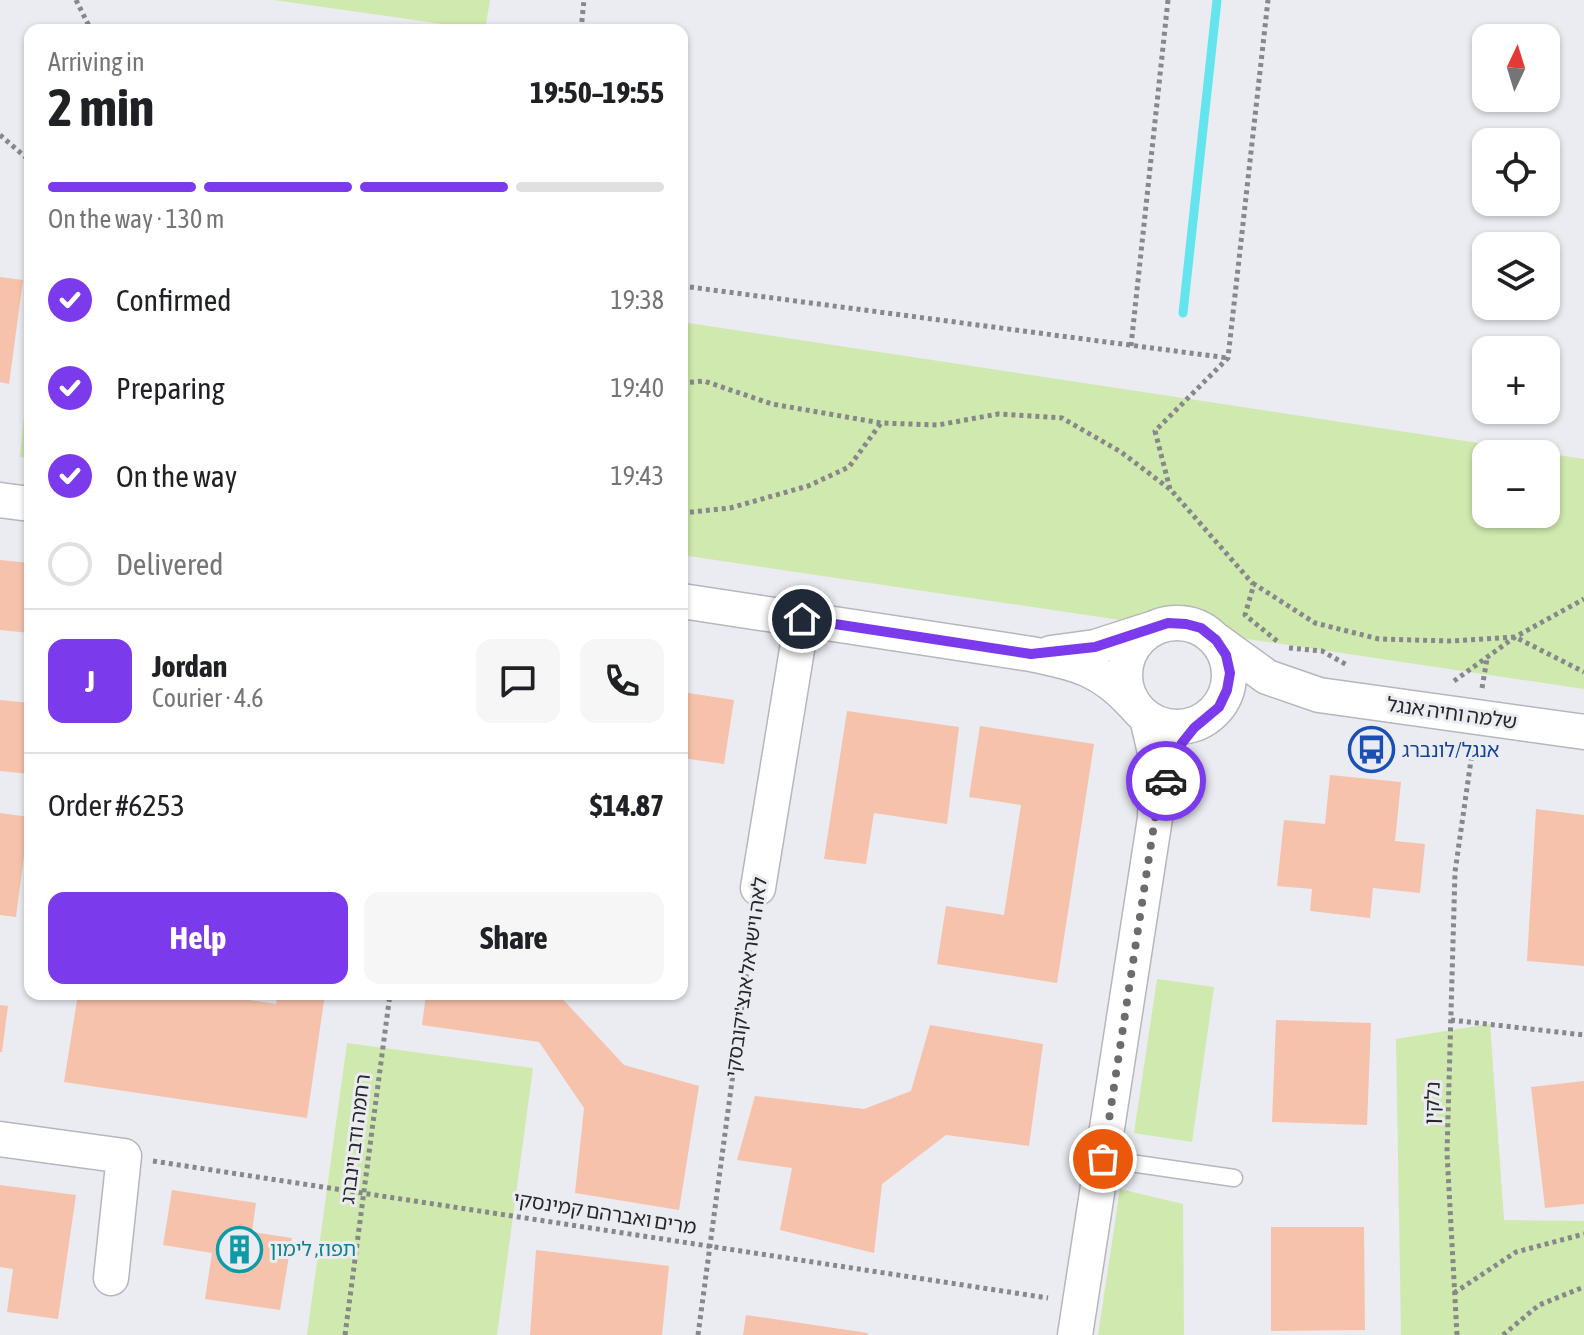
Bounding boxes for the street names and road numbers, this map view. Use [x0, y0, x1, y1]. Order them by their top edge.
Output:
street label: שלמה וחיה אנגל [1385, 692, 1519, 733]
street label: לאה וישראל אנצ'יקובסקי [720, 875, 771, 1079]
street label: רחמה ודב וינברג [335, 1073, 374, 1205]
street label: נלקין [1419, 1081, 1444, 1125]
street label: מרים ואברהם קמינסקי [512, 1187, 698, 1238]

